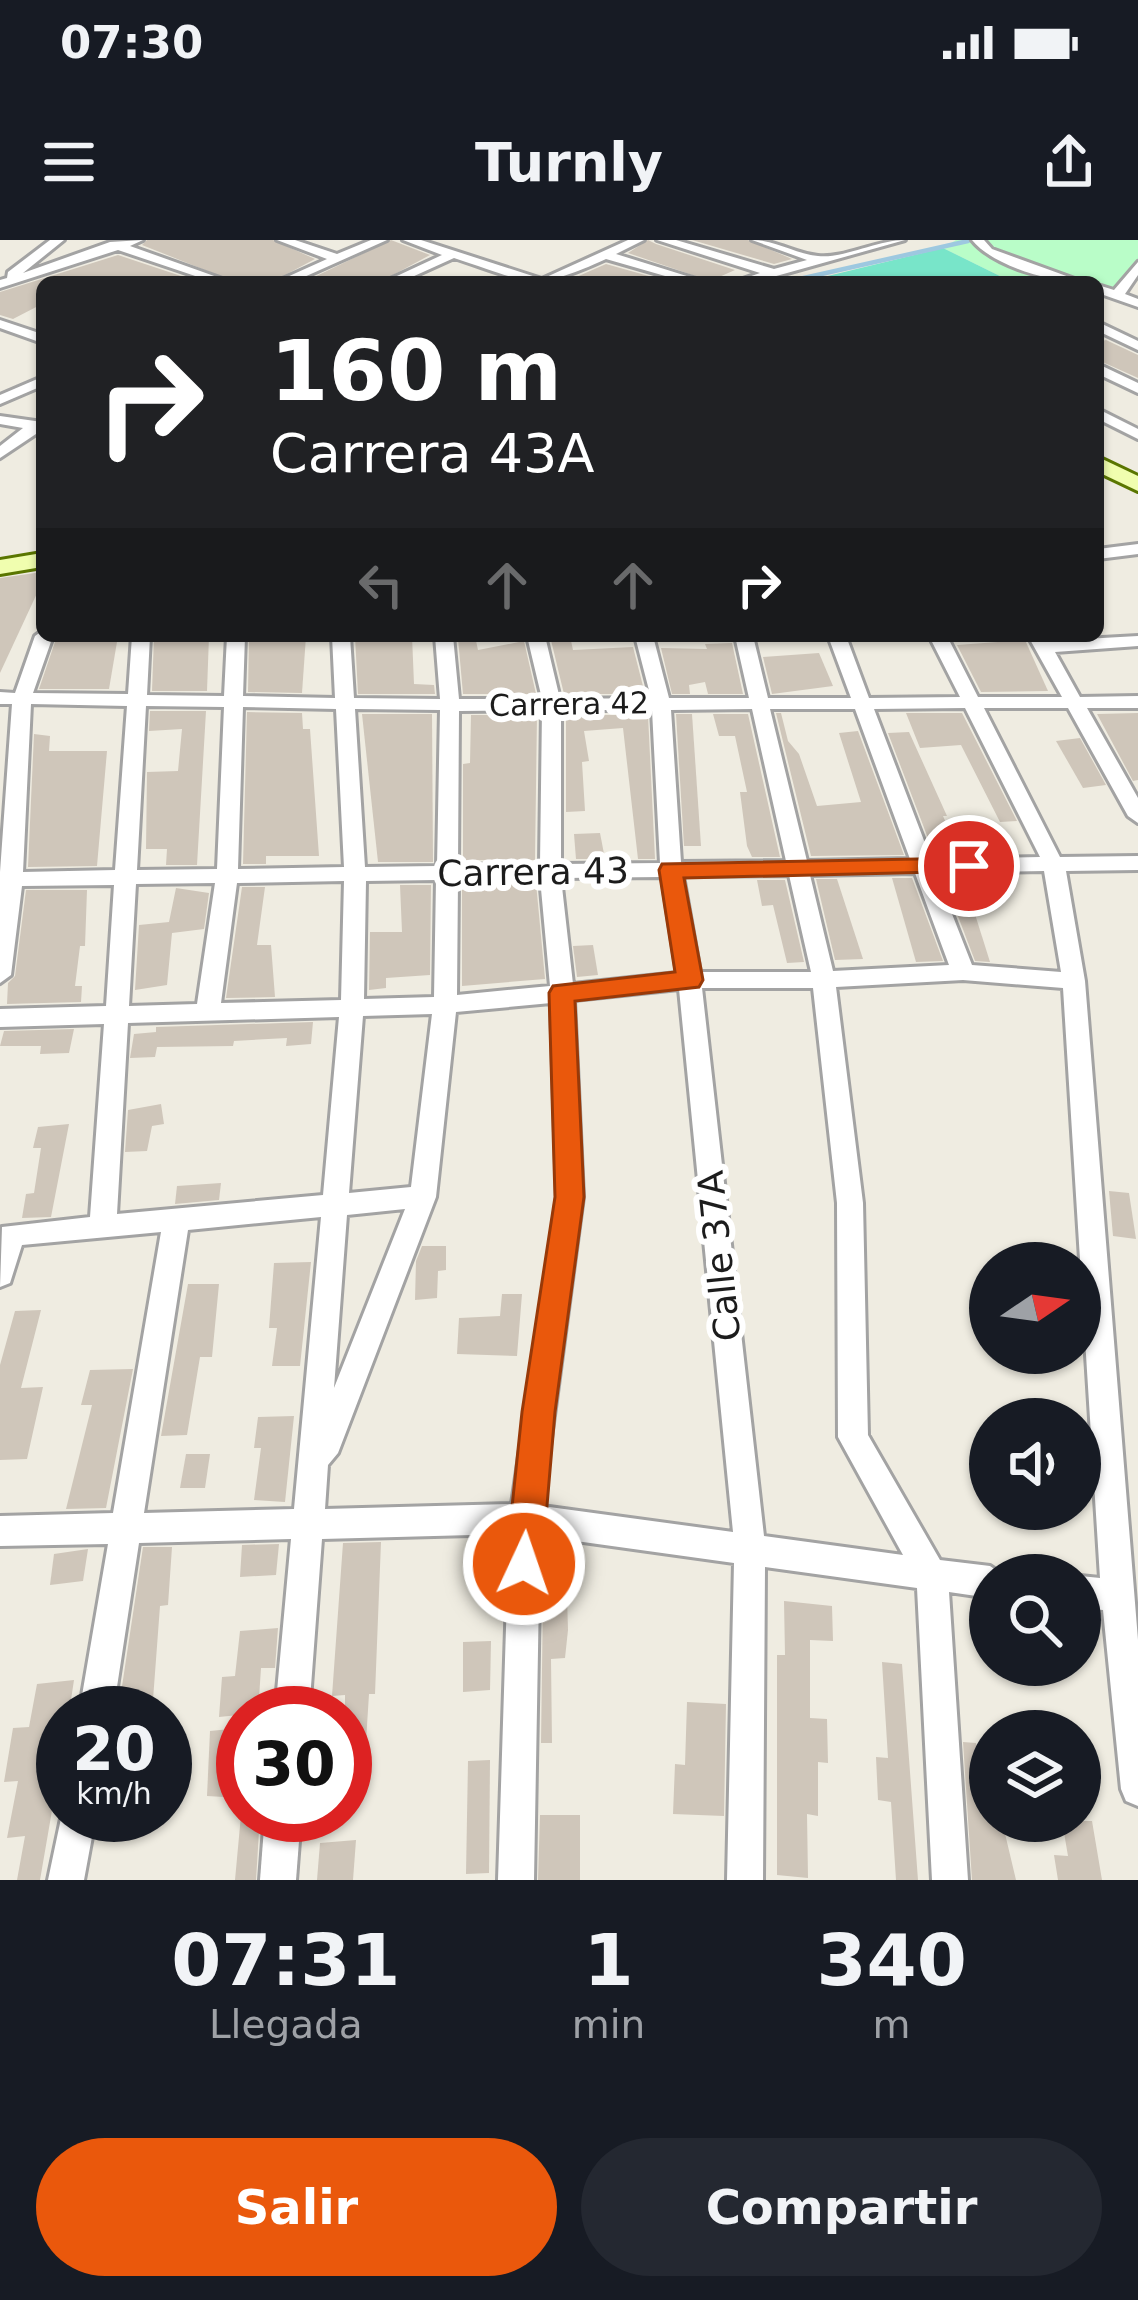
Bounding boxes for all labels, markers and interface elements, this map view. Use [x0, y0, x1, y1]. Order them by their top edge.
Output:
text: 07:30 [60, 16, 203, 69]
icon: menu [36, 129, 102, 195]
icon: share [1036, 129, 1102, 195]
text: Turnly [475, 131, 663, 194]
text: 160 m [270, 322, 562, 420]
icon: right [72, 324, 228, 480]
text: Carrera 43A [270, 422, 594, 485]
icon: left [348, 552, 414, 618]
icon: ahead [474, 552, 540, 618]
icon: ahead [600, 552, 666, 618]
icon: right [726, 552, 792, 618]
street label: Carrera 42 [489, 685, 649, 723]
pin [918, 815, 1020, 917]
icon: arrive [936, 833, 1002, 899]
street label: Carrera 43 [437, 850, 629, 894]
street label: Calle 37A [690, 1168, 748, 1343]
north arrow [969, 1242, 1101, 1374]
map controls [969, 1242, 1101, 1842]
button: sound [969, 1398, 1101, 1530]
position arrow [461, 1501, 587, 1627]
button: search [969, 1554, 1101, 1686]
speed limit sign: 30 [216, 1686, 372, 1842]
button: layers [969, 1710, 1101, 1842]
text: 20 [72, 1714, 156, 1784]
text: km/h [76, 1776, 152, 1811]
text: 07:31 [171, 1918, 400, 2002]
text: 1 [583, 1918, 633, 2002]
text: 340 [816, 1918, 967, 2002]
text: Llegada [209, 2002, 363, 2047]
text: min [572, 2002, 645, 2047]
text: m [873, 2002, 911, 2047]
button: Salir [36, 2138, 557, 2276]
button: Compartir [581, 2138, 1102, 2276]

